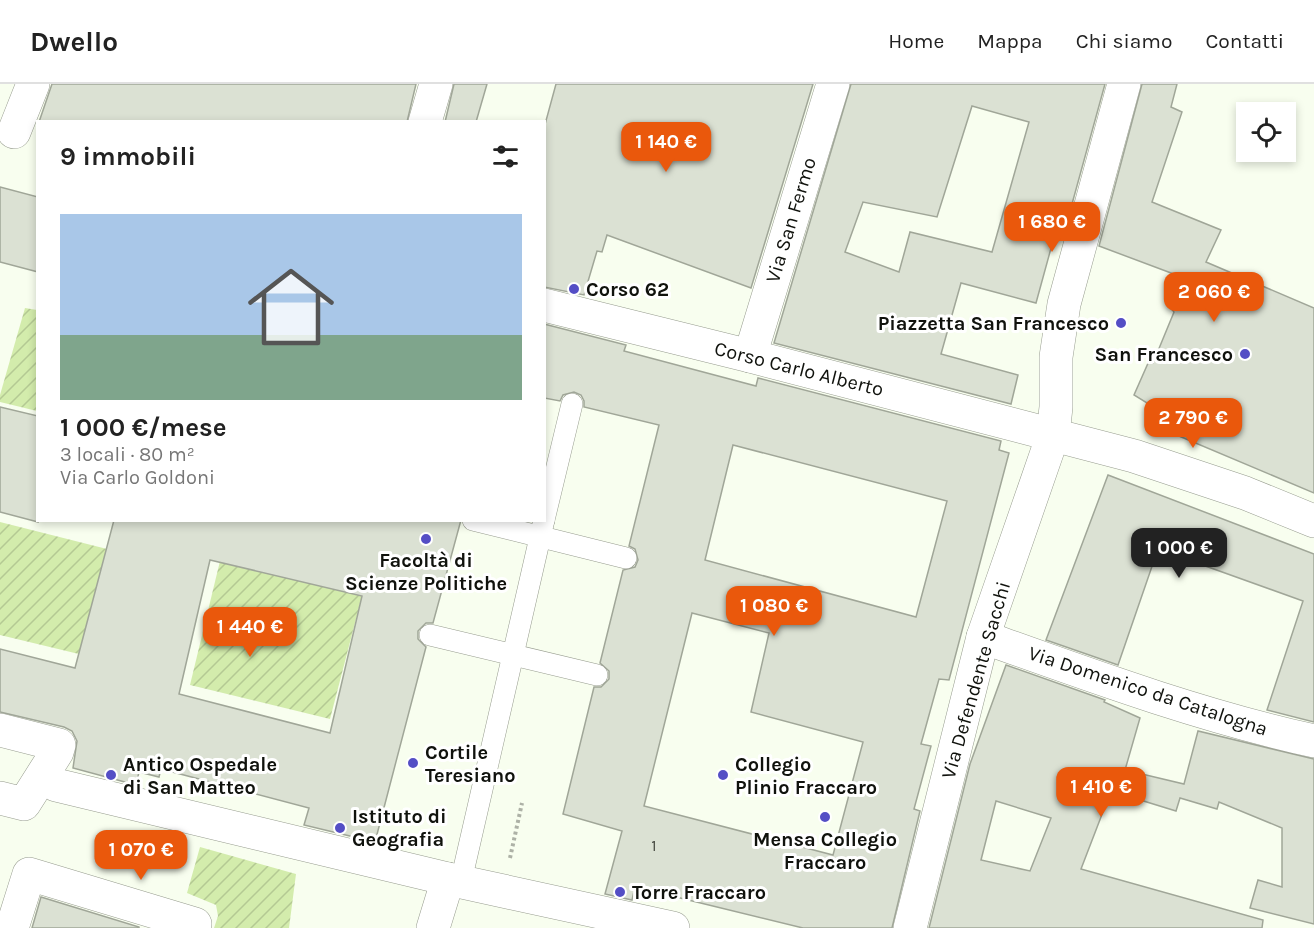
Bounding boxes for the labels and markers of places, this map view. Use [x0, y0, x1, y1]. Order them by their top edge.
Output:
pin: 1 140 € [611, 122, 721, 173]
pin: 1 680 € [997, 202, 1107, 253]
pin: 2 060 € [1159, 272, 1269, 323]
place label: Corso 62 [586, 278, 669, 301]
marker: Corso 62 [567, 282, 581, 296]
place label: Piazzetta San Francesco [878, 312, 1109, 335]
marker: Piazzetta San Francesco [1114, 316, 1128, 330]
place label: San Francesco [1094, 343, 1233, 366]
marker: San Francesco [1238, 347, 1252, 361]
pin: 2 790 € [1138, 398, 1248, 449]
pin: 1 000 € [1124, 528, 1234, 579]
marker: Facoltà di Scienze Politiche [419, 532, 433, 546]
place label: Facoltà di Scienze Politiche [345, 549, 507, 595]
pin: 1 080 € [719, 586, 829, 637]
pin: 1 440 € [195, 607, 305, 658]
place label: Cortile Teresiano [425, 741, 516, 787]
place label: Antico Ospedale di San Matteo [123, 753, 277, 799]
place label: Collegio Plinio Fraccaro [735, 753, 877, 799]
marker: Cortile Teresiano [406, 756, 420, 770]
pin: 1 410 € [1046, 767, 1156, 818]
marker: Antico Ospedale di San Matteo [104, 768, 118, 782]
marker: Collegio Plinio Fraccaro [716, 768, 730, 782]
place label: Istituto di Geografia [352, 805, 447, 851]
marker: Mensa Collegio Fraccaro [818, 810, 832, 824]
marker: Istituto di Geografia [333, 821, 347, 835]
place label: Mensa Collegio Fraccaro [753, 828, 897, 874]
pin: 1 070 € [86, 830, 196, 881]
place label: Torre Fraccaro [632, 881, 766, 904]
marker: Torre Fraccaro [613, 885, 627, 899]

